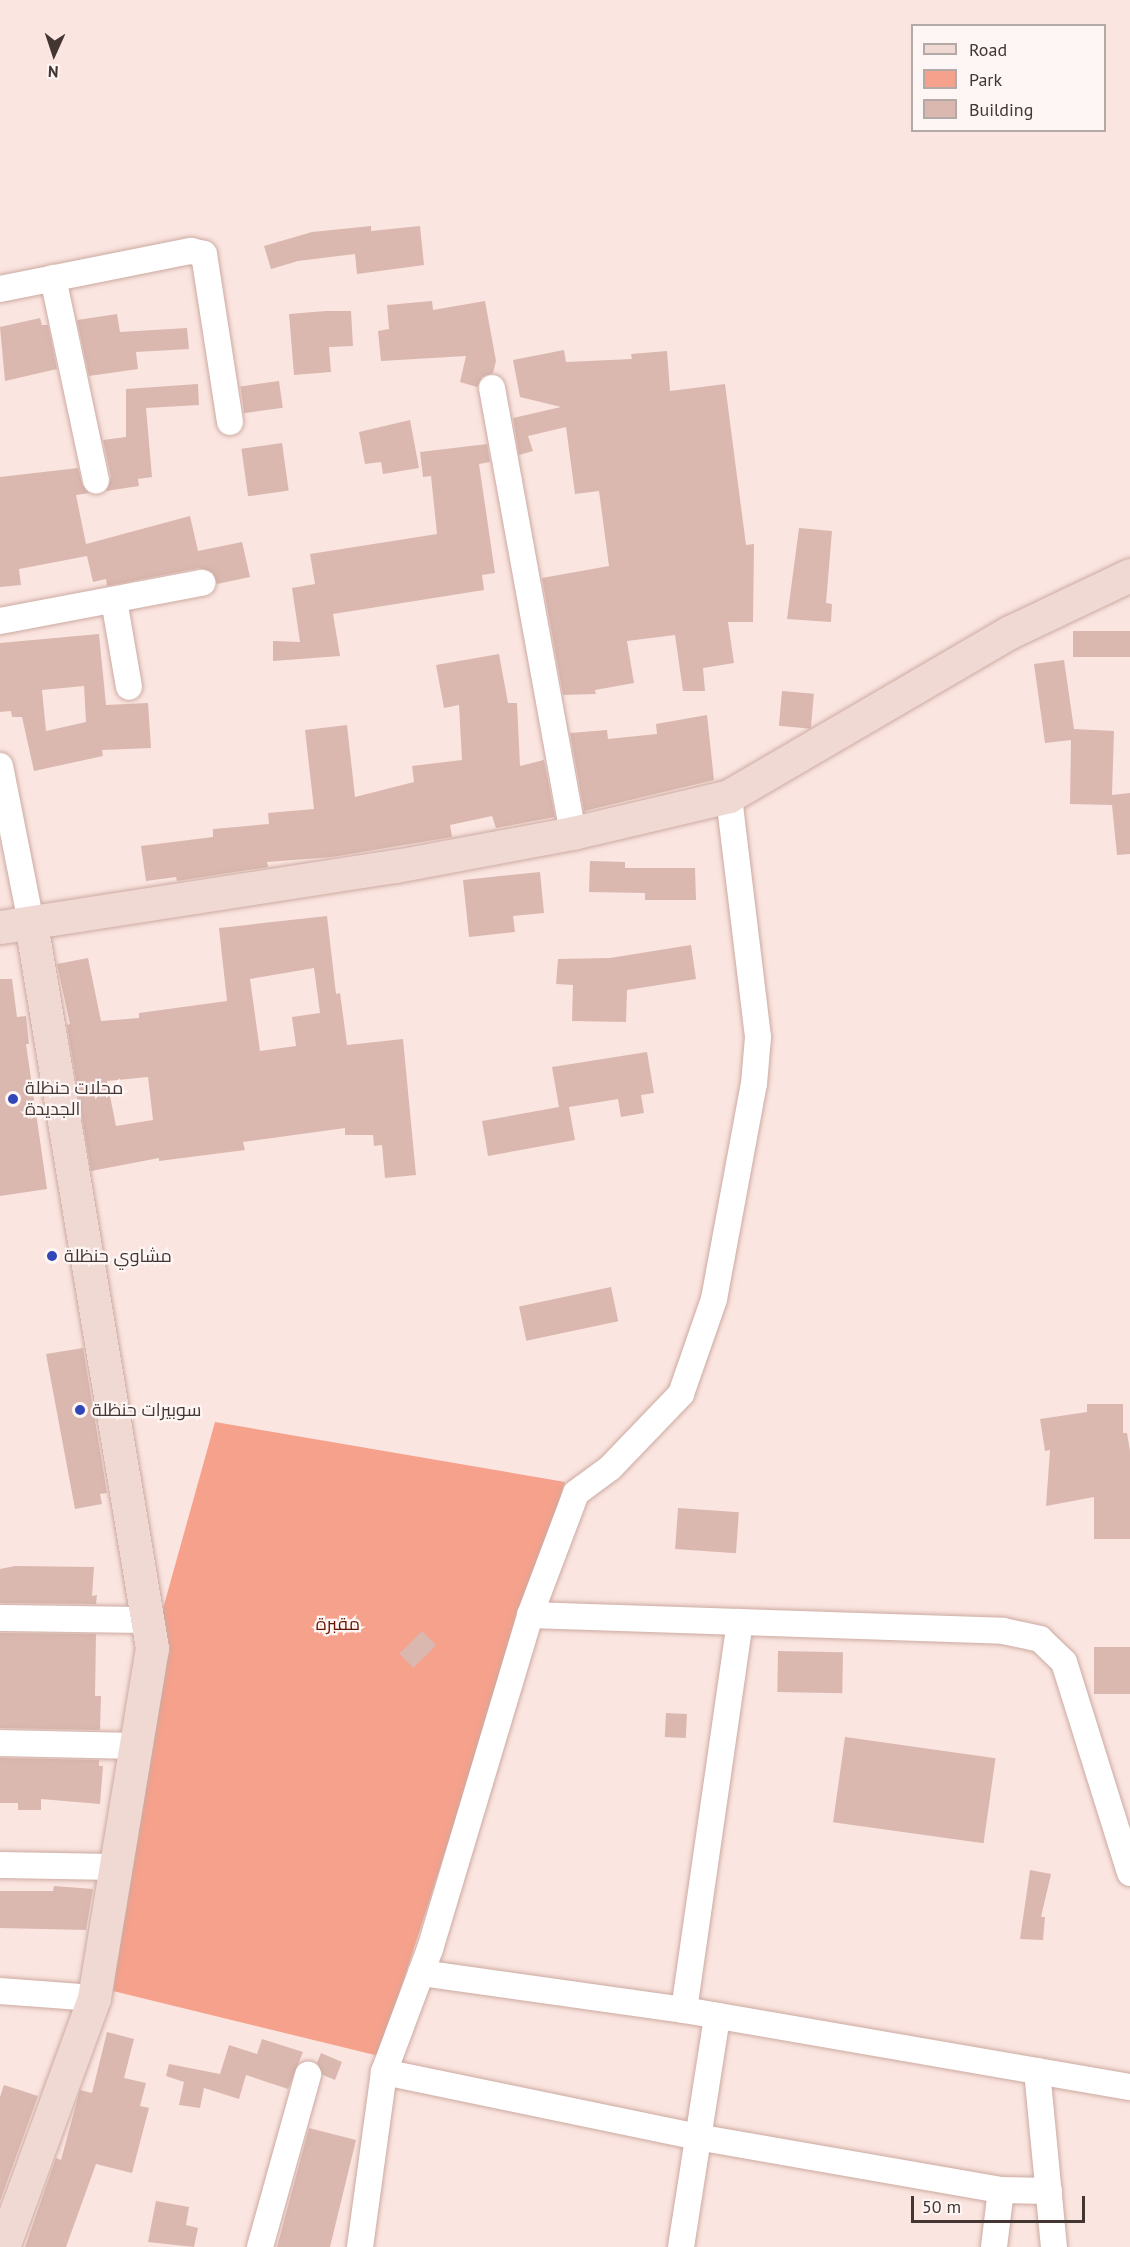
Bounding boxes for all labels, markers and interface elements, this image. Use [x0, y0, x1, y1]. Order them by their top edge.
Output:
north arrow [24, 24, 84, 84]
legend [911, 24, 1106, 132]
text: Road [969, 38, 1007, 61]
text: N [47, 62, 59, 82]
text: Park [969, 68, 1002, 91]
text: Building [969, 98, 1033, 121]
place label: محلات حنظلة الجديدة [25, 1078, 123, 1120]
marker: محلات حنظلة الجديدة [6, 1092, 20, 1106]
place label: مشاوي حنظلة [64, 1245, 172, 1267]
marker: مشاوي حنظلة [45, 1249, 59, 1263]
place label: سوبيرات حنظلة [92, 1399, 201, 1421]
marker: سوبيرات حنظلة [73, 1403, 87, 1417]
park label: مقبرة [316, 1613, 360, 1635]
scale bar [914, 2184, 1088, 2222]
text: 50 m [922, 2195, 961, 2218]

